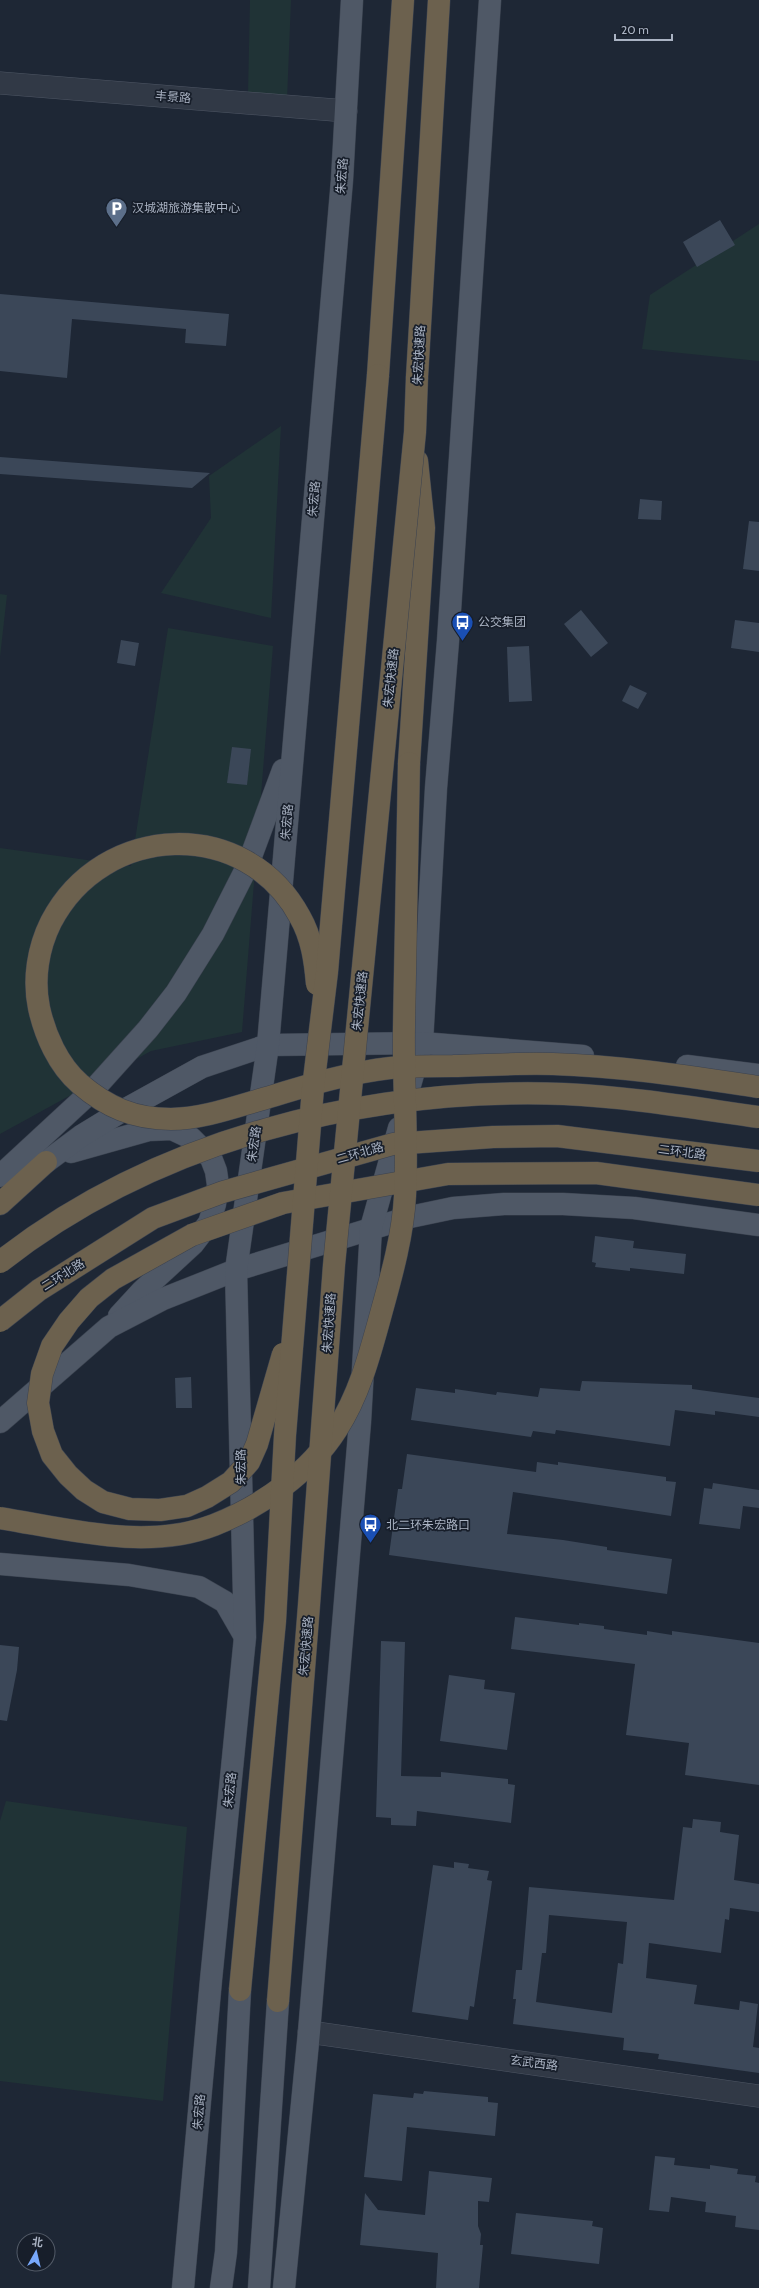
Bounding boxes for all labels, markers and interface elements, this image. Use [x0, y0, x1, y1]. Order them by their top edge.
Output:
scale bar [615, 16, 672, 42]
text: 20 m [621, 22, 649, 37]
street label: 丰景路 [154, 87, 192, 106]
street label: 朱宏路 [333, 157, 350, 194]
parking icon: 汉城湖旅游集散中心 [103, 195, 129, 228]
place label: 汉城湖旅游集散中心 [132, 200, 240, 215]
street label: 朱宏快速路 [409, 325, 428, 385]
street label: 朱宏路 [304, 480, 323, 518]
bus stop icon: 公交集团 [449, 609, 475, 642]
place label: 公交集团 [478, 614, 526, 629]
street label: 朱宏快速路 [380, 647, 401, 709]
street label: 朱宏路 [277, 803, 296, 841]
street label: 朱宏快速路 [349, 970, 370, 1032]
street label: 朱宏路 [244, 1125, 263, 1163]
street label: 二环北路 [335, 1139, 385, 1166]
street label: 二环北路 [657, 1141, 707, 1162]
street label: 二环北路 [38, 1255, 87, 1294]
street label: 朱宏快速路 [319, 1293, 338, 1353]
street label: 朱宏路 [233, 1449, 248, 1485]
bus stop icon: 北二环朱宏路口 [358, 1512, 384, 1545]
place label: 北二环朱宏路口 [386, 1517, 470, 1532]
street label: 朱宏快速路 [295, 1615, 316, 1677]
street label: 朱宏路 [220, 1771, 239, 1809]
street label: 玄武西路 [509, 2052, 559, 2073]
street label: 朱宏路 [189, 2093, 208, 2131]
north arrow [16, 2232, 56, 2272]
text: 北 [31, 2234, 44, 2250]

